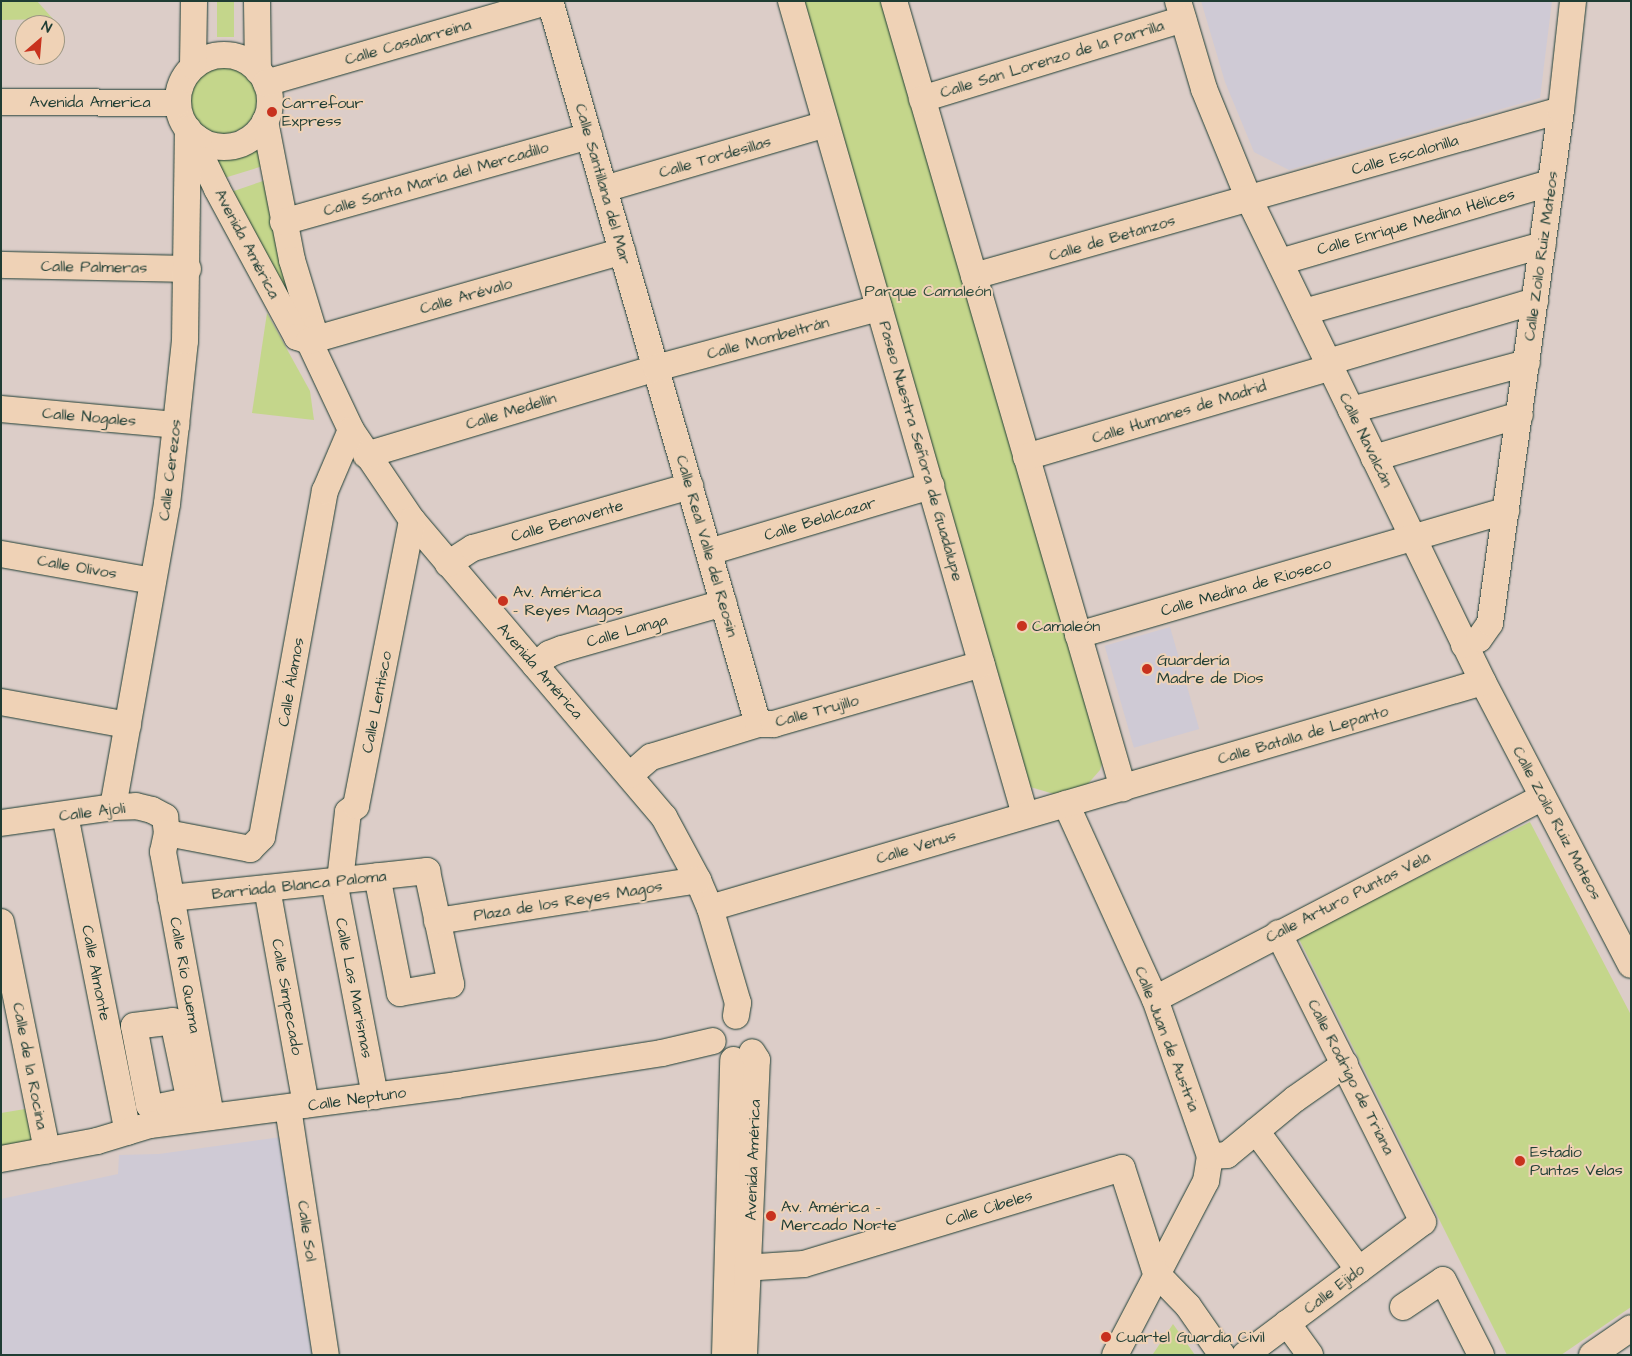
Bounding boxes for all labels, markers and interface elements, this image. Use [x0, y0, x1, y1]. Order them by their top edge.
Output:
north arrow [15, 15, 65, 65]
street label: Calle Casalarreina [343, 15, 473, 69]
street label: Calle San Lorenzo de la Parrilla [938, 16, 1166, 102]
text: N [38, 17, 55, 38]
street label: Avenida America [29, 92, 151, 112]
place label: Carrefour Express [282, 93, 363, 131]
street label: Calle Santillana del Mar [571, 101, 635, 267]
marker: Carrefour Express [266, 106, 278, 118]
street label: Calle Escalonilla [1349, 131, 1461, 179]
street label: Calle Tordesillas [657, 132, 773, 182]
street label: Calle Santa María del Mercadillo [321, 138, 551, 220]
street label: Calle Zoilo Ruiz Mateos [1520, 170, 1562, 342]
street label: Calle Enrique Medina Hélices [1315, 185, 1517, 259]
street label: Avenida América [210, 186, 284, 302]
street label: Calle de Betanzos [1047, 211, 1177, 265]
street label: Calle Palmeras [41, 256, 147, 278]
street label: Calle Arévalo [418, 274, 514, 318]
park label: Parque Camaleón [865, 281, 991, 301]
street label: Calle Mombeltrán [705, 312, 831, 364]
street label: Paseo Nuestra Señora de Guadalupe [875, 319, 967, 583]
street label: Calle Humanes de Madrid [1089, 376, 1269, 448]
street label: Calle Medellín [463, 388, 559, 434]
street label: Calle Navalcán [1335, 390, 1397, 490]
street label: Calle Nogales [41, 403, 137, 431]
street label: Calle Cerezos [154, 418, 186, 522]
street label: Calle Real Valle del Reosin [672, 453, 742, 639]
street label: Calle Belalcazar [762, 493, 878, 545]
street label: Calle Benavente [509, 496, 625, 546]
street label: Calle Olivos [36, 551, 118, 583]
street label: Calle Medina de Rioseco [1159, 553, 1333, 621]
place label: Av. América - Reyes Magos [513, 582, 623, 620]
marker: Av. América - Reyes Magos [497, 595, 509, 607]
street label: Calle Langa [584, 610, 670, 652]
place label: Camaleón [1032, 616, 1100, 636]
street label: Avenida América [493, 619, 587, 723]
marker: Camaleón [1016, 620, 1028, 632]
street label: Calle Álamos [274, 636, 308, 728]
street label: Calle Lentisco [358, 649, 396, 755]
place label: Guardería Madre de Dios [1157, 650, 1264, 688]
marker: Guardería Madre de Dios [1141, 663, 1153, 675]
street label: Calle Trujillo [773, 691, 861, 731]
street label: Calle Batalla de Lepanto [1215, 701, 1391, 769]
street label: Calle Zoilo Ruiz Mateos [1508, 743, 1606, 903]
street label: Calle Ajoli [58, 798, 126, 826]
street label: Calle Venus [874, 826, 958, 868]
street label: Calle Arturo Puntas Vela [1262, 847, 1434, 947]
street label: Barriada Blanca Paloma [211, 866, 387, 904]
street label: Plaza de los Reyes Magos [472, 877, 664, 925]
street label: Calle Río Quema [165, 915, 205, 1035]
street label: Calle Las Marismas [331, 916, 377, 1060]
street label: Calle Almonte [77, 924, 115, 1022]
street label: Calle Simpecado [267, 937, 307, 1057]
street label: Calle Juan de Austria [1130, 964, 1204, 1114]
street label: Calle Rodrigo de Triana [1303, 996, 1399, 1158]
street label: Calle de la Rocina [8, 1001, 52, 1131]
street label: Calle Neptuno [307, 1083, 407, 1115]
street label: Avenida América [741, 1099, 765, 1221]
place label: Estadio Puntas Velas [1530, 1142, 1623, 1180]
marker: Estadio Puntas Velas [1514, 1155, 1526, 1167]
street label: Calle Cibeles [943, 1186, 1035, 1230]
place label: Av. América - Mercado Norte [781, 1197, 897, 1235]
street label: Calle Sol [293, 1199, 321, 1263]
marker: Av. América - Mercado Norte [765, 1210, 777, 1222]
street label: Calle Ejido [1300, 1260, 1368, 1318]
place label: Cuartel Guardia Civil [1116, 1327, 1265, 1347]
marker: Cuartel Guardia Civil [1100, 1331, 1112, 1343]

